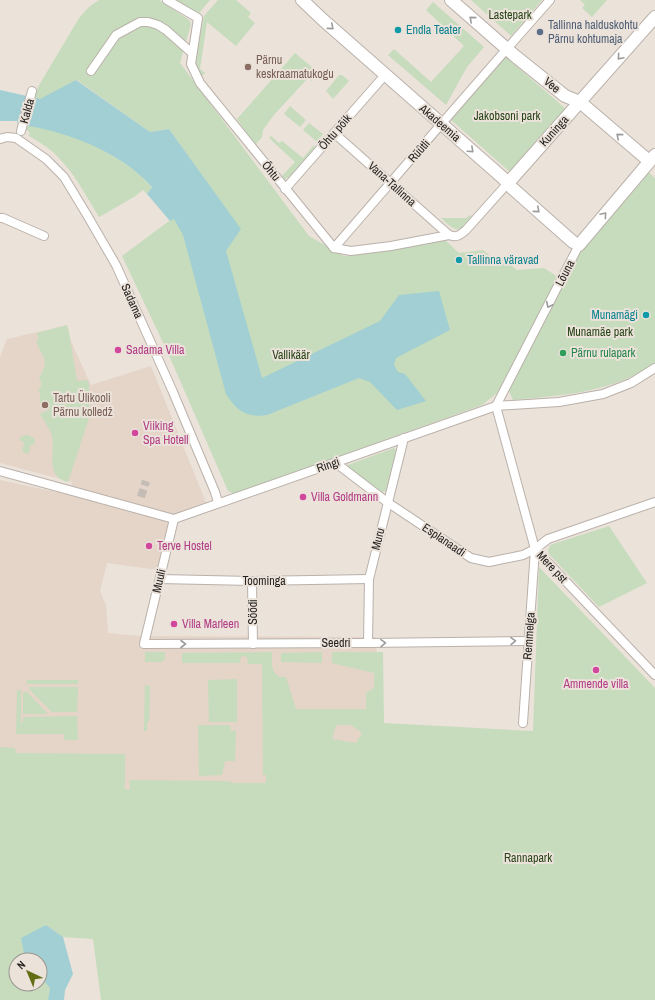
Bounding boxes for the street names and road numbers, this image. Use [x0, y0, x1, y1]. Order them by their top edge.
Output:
street label: Vee [540, 73, 564, 97]
street label: Kalda [16, 96, 38, 125]
street label: Akadeemia [415, 100, 464, 146]
street label: Õhtu põik [315, 111, 355, 153]
street label: Kuninga [536, 112, 573, 150]
street label: Rüütli [405, 136, 433, 166]
street label: Õhtu [258, 158, 284, 184]
street label: Vana-Tallinna [364, 158, 420, 210]
street label: Lõuna [552, 257, 579, 289]
street label: Sadama [117, 281, 147, 321]
street label: Ringi [314, 454, 342, 476]
street label: Esplanaadi [419, 520, 469, 560]
street label: Muru [368, 526, 388, 552]
street label: Mere pst [533, 548, 571, 587]
street label: Muuli [148, 567, 170, 595]
street label: Toominga [242, 573, 286, 589]
street label: Söödi [245, 599, 261, 625]
street label: Remmelga [519, 611, 539, 660]
street label: Seedri [322, 635, 351, 651]

